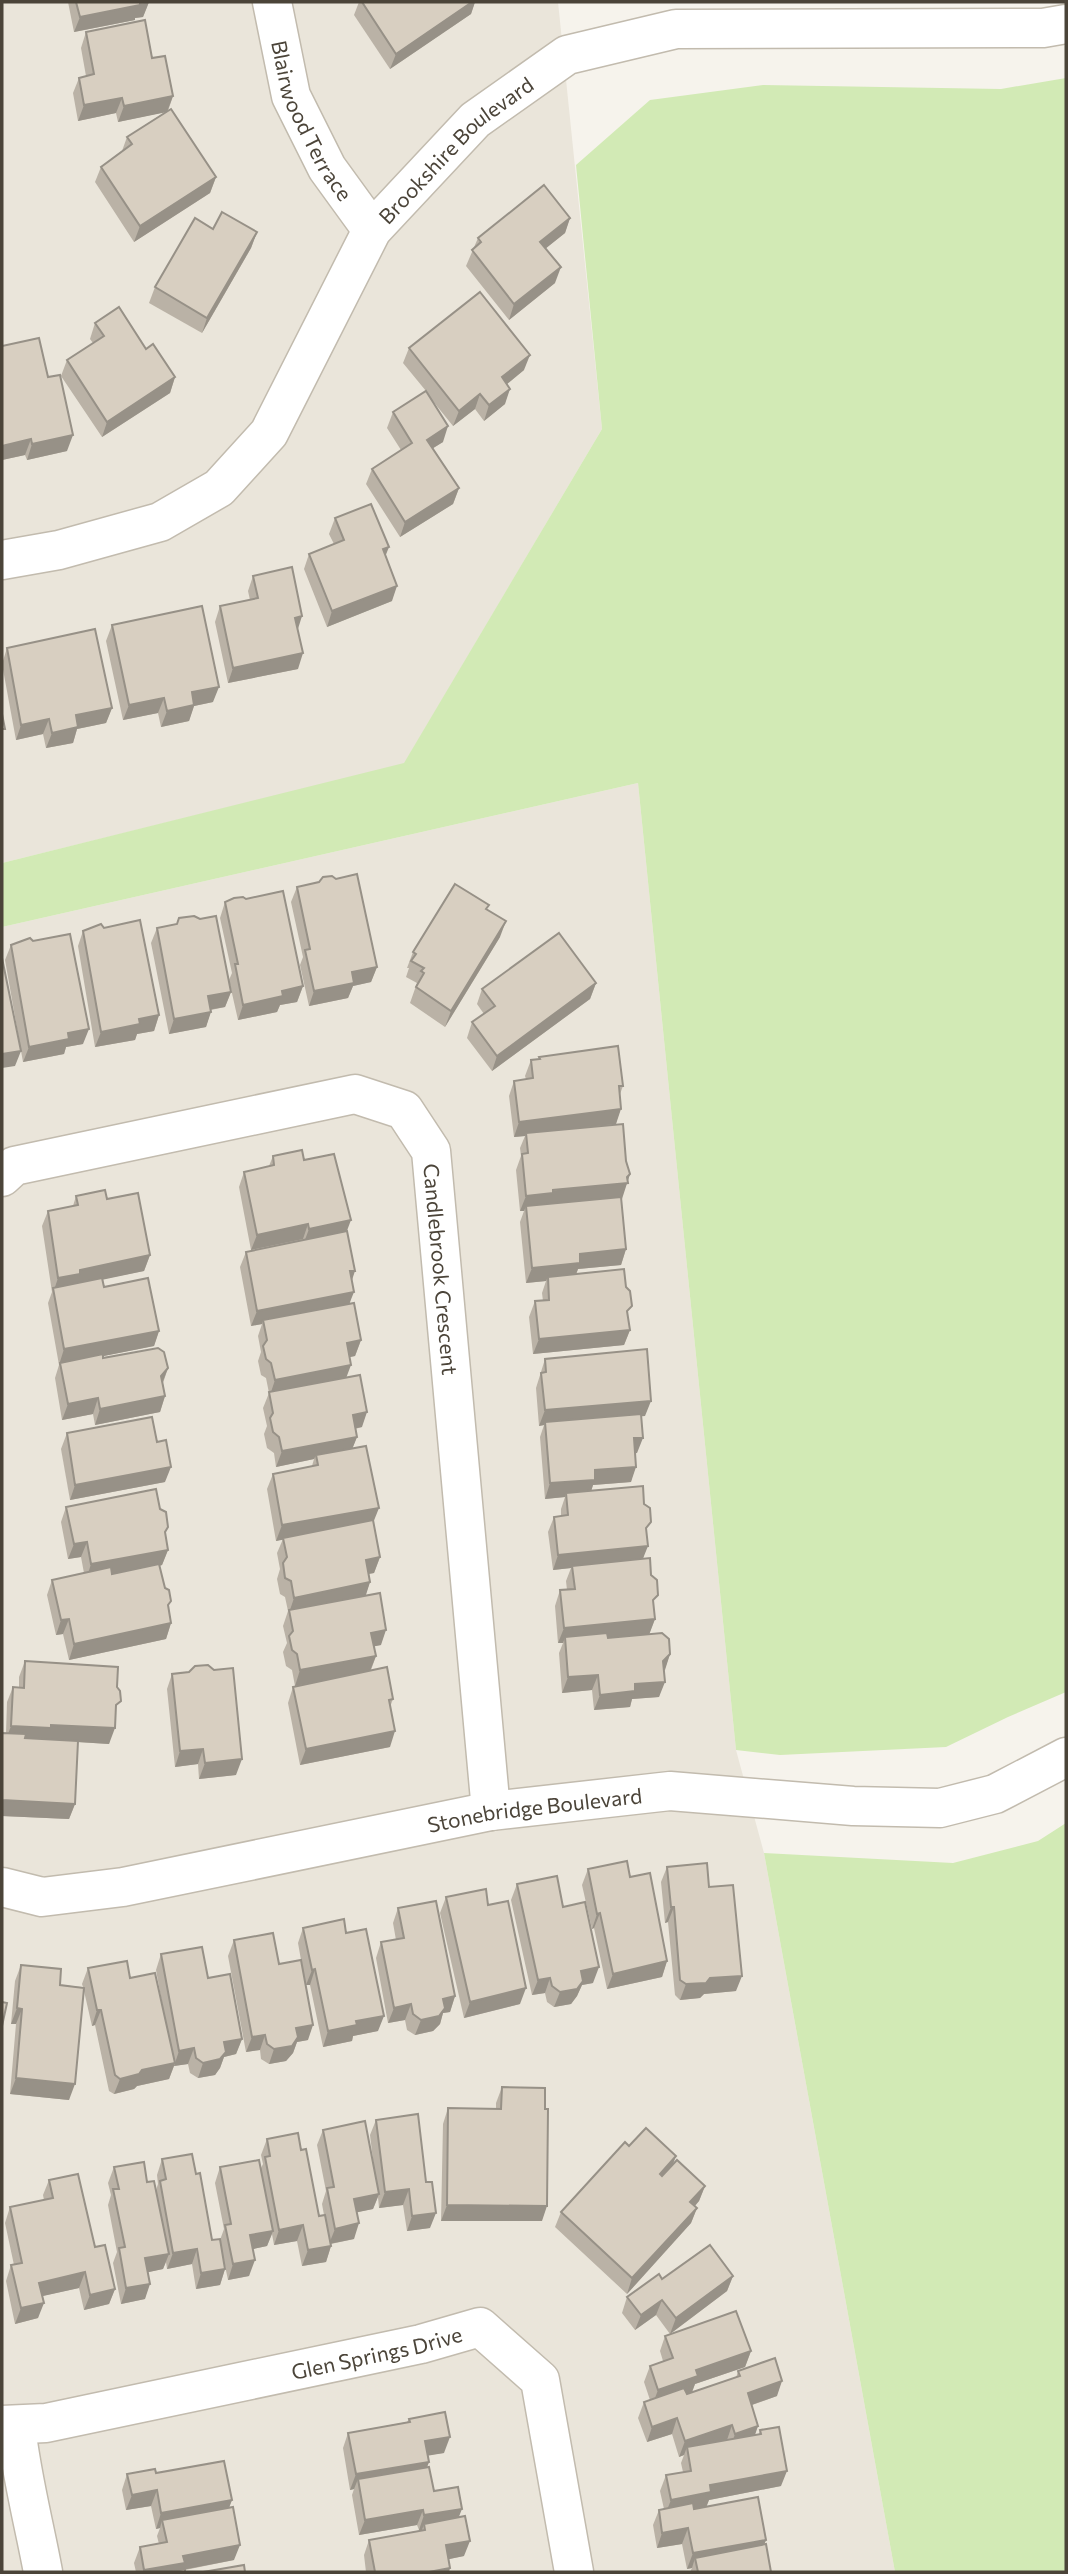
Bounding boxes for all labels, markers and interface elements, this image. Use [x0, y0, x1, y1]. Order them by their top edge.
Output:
street label: Blairwood Terrace [268, 38, 358, 205]
street label: Brookshire Boulevard [373, 71, 537, 228]
street label: Candlebrook Crescent [420, 1162, 464, 1376]
street label: Stonebridge Boulevard [425, 1782, 643, 1836]
street label: Glen Springs Drive [289, 2320, 465, 2384]

